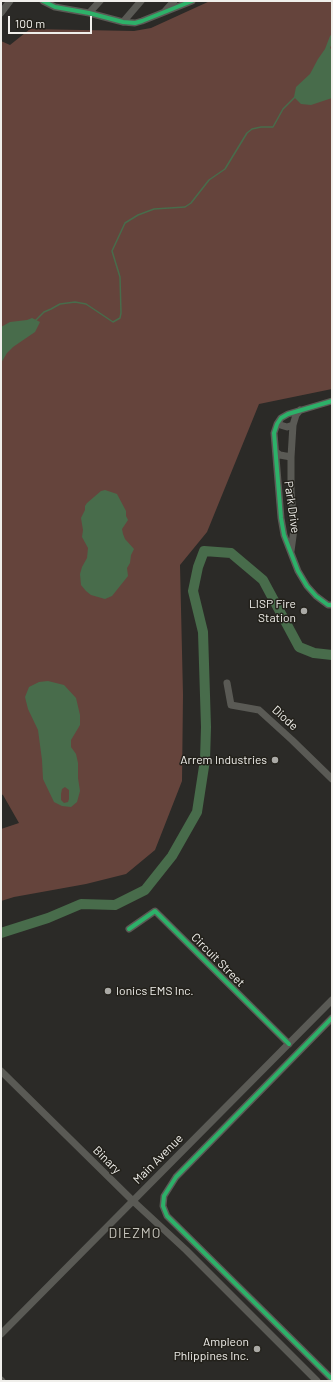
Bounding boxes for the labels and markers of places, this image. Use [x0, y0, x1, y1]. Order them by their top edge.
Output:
place label: LISP Fire Station [249, 597, 296, 625]
marker: LISP Fire Station [299, 606, 309, 616]
place label: Arrem Industries [180, 753, 267, 767]
marker: Arrem Industries [270, 755, 280, 765]
place label: Ionics EMS Inc. [116, 984, 194, 998]
marker: Ionics EMS Inc. [103, 986, 113, 996]
place label: Ampleon Phlippines Inc. [174, 1335, 249, 1363]
marker: Ampleon Phlippines Inc. [252, 1344, 262, 1354]

